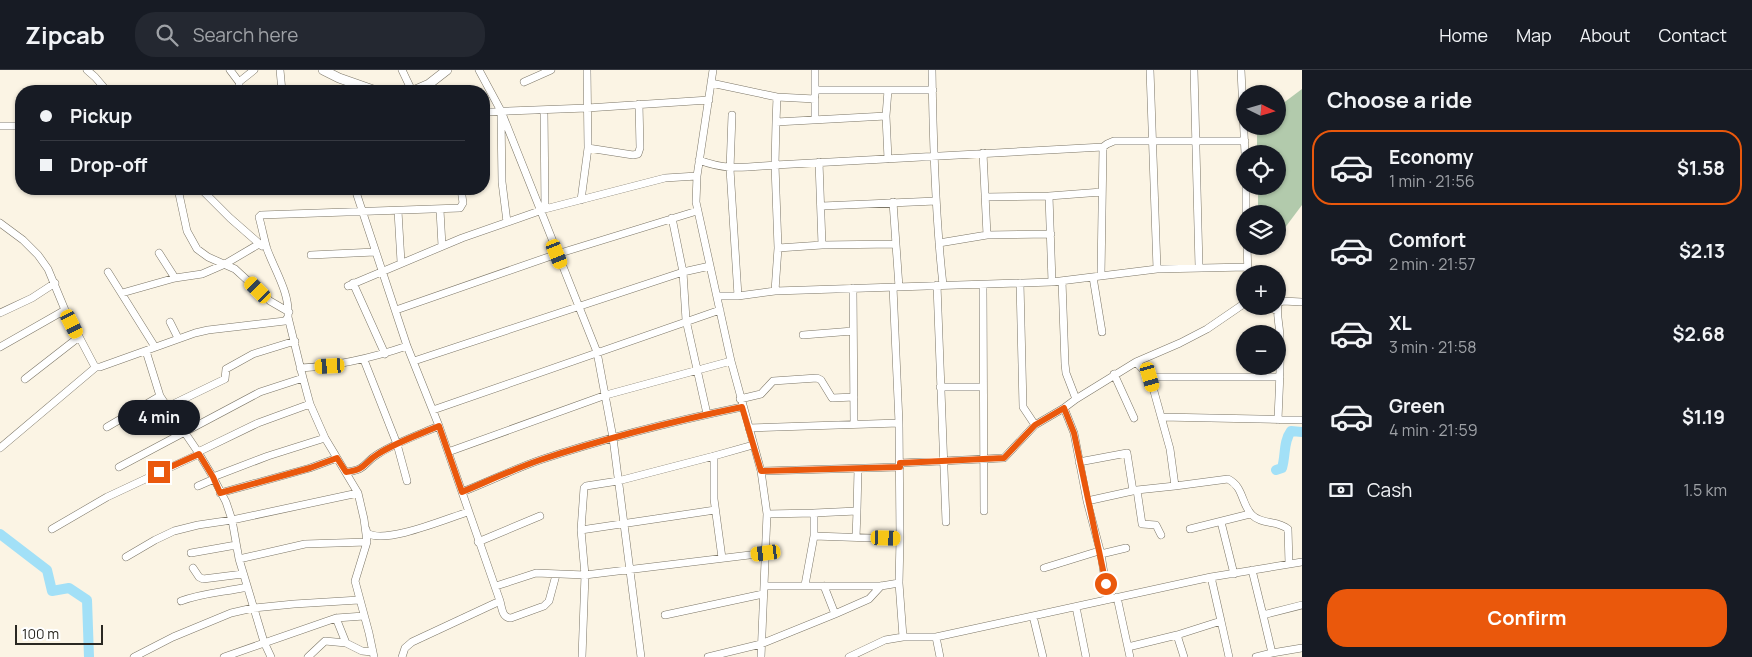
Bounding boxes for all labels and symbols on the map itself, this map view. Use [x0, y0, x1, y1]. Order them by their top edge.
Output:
north arrow [1236, 85, 1286, 135]
car [544, 237, 569, 271]
car [242, 274, 273, 306]
car [58, 307, 85, 341]
car [314, 358, 345, 374]
car [1138, 361, 1161, 393]
callout: 4 min [118, 400, 200, 434]
route end [148, 461, 170, 483]
car [870, 530, 901, 546]
car [750, 544, 781, 562]
route start [1095, 573, 1117, 595]
scale bar [15, 622, 102, 645]

